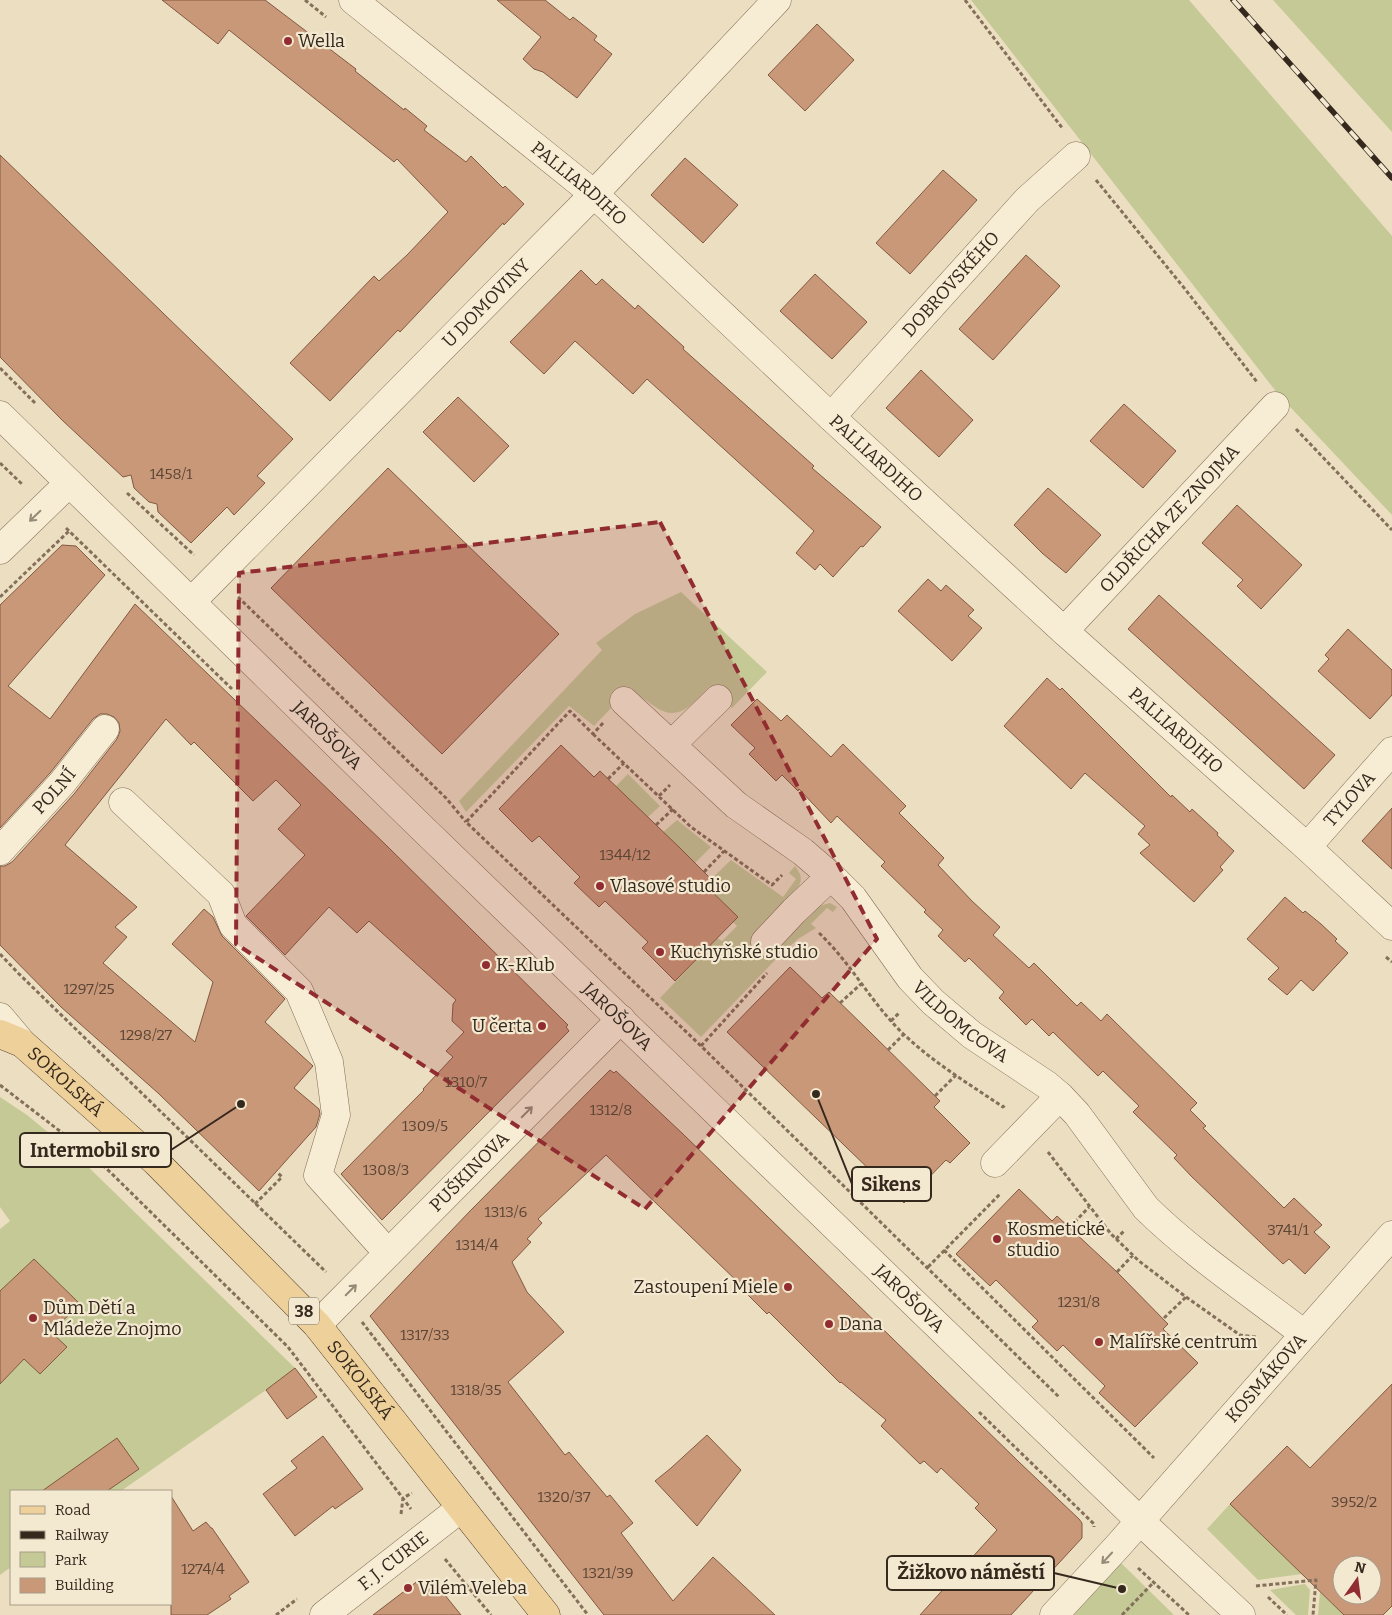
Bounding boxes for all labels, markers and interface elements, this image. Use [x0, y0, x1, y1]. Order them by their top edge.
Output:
place label: Wella [298, 30, 345, 52]
marker: Wella [282, 35, 294, 47]
street label: PALLIARDIHO [526, 137, 631, 230]
street label: DOBROVSKÉHO [898, 227, 1004, 342]
street label: U DOMOVINY [438, 254, 535, 352]
street label: PALLIARDIHO [825, 410, 927, 507]
street label: OLDŘICHA ZE ZNOJMA [1095, 440, 1244, 597]
house number: 1458/1 [150, 465, 192, 483]
one-way arrow [29, 510, 41, 522]
street label: PALLIARDIHO [1124, 683, 1228, 778]
street label: JAROŠOVA [287, 696, 367, 774]
street label: POLNÍ [28, 763, 81, 819]
street label: TYLOVA [1319, 767, 1380, 831]
house number: 1344/12 [599, 846, 651, 864]
place label: Vlasové studio [610, 875, 731, 897]
marker: Vlasové studio [594, 880, 606, 892]
place label: Kuchyňské studio [670, 941, 818, 963]
marker: Kuchyňské studio [654, 946, 666, 958]
place label: K-Klub [496, 954, 555, 976]
marker: K-Klub [480, 959, 492, 971]
street label: VILDOMCOVA [908, 976, 1013, 1067]
street label: JAROŠOVA [577, 977, 657, 1055]
house number: 1297/25 [63, 980, 115, 998]
place label: U čerta [472, 1015, 532, 1037]
marker: U čerta [536, 1020, 548, 1032]
house number: 1298/27 [120, 1026, 173, 1044]
street label: SOKOLSKÁ [23, 1042, 108, 1121]
house number: 1310/7 [445, 1073, 488, 1091]
house number: 1312/8 [590, 1101, 632, 1119]
one-way arrow [521, 1107, 533, 1119]
house number: 1309/5 [402, 1117, 448, 1135]
street label: PUŠKINOVA [425, 1127, 514, 1216]
callout: Intermobil sro [20, 1133, 171, 1167]
text: Intermobil sro [30, 1139, 160, 1162]
house number: 1308/3 [363, 1161, 409, 1179]
callout: Sikens [852, 1167, 931, 1201]
text: Sikens [861, 1173, 921, 1196]
house number: 1313/6 [485, 1203, 528, 1221]
place label: Kosmetické studio [1007, 1218, 1105, 1261]
house number: 3741/1 [1267, 1221, 1309, 1239]
marker: Kosmetické studio [991, 1233, 1003, 1245]
house number: 1314/4 [456, 1236, 499, 1254]
street label: JAROŠOVA [869, 1259, 949, 1337]
place label: Zastoupení Miele [633, 1276, 778, 1298]
marker: Zastoupení Miele [782, 1281, 794, 1293]
one-way arrow [345, 1284, 358, 1296]
house number: 1231/8 [1058, 1293, 1100, 1311]
place label: Dům Dětí a Mládeže Znojmo [43, 1297, 181, 1340]
road number: 38 [289, 1298, 319, 1324]
marker: Dům Dětí a Mládeže Znojmo [27, 1312, 39, 1324]
place label: Dana [839, 1313, 883, 1335]
marker: Dana [823, 1318, 835, 1330]
house number: 1317/33 [400, 1326, 450, 1344]
street label: KOSMÁKOVA [1221, 1329, 1311, 1427]
place label: Malířské centrum [1109, 1331, 1257, 1353]
street label: SOKOLSKÁ [322, 1336, 398, 1424]
marker: Malířské centrum [1093, 1336, 1105, 1348]
house number: 1318/35 [450, 1381, 502, 1399]
house number: 1320/37 [537, 1488, 591, 1506]
legend [10, 1490, 172, 1605]
house number: 3952/2 [1331, 1493, 1377, 1511]
text: Road [55, 1501, 90, 1519]
text: Railway [55, 1526, 109, 1544]
street label: F. J. CURIE [354, 1526, 433, 1595]
text: Park [55, 1551, 87, 1569]
one-way arrow [1101, 1551, 1113, 1564]
north arrow [1332, 1555, 1382, 1605]
callout: Žižkovo náměstí [887, 1556, 1054, 1590]
text: N [1353, 1558, 1368, 1577]
house number: 1274/4 [181, 1560, 225, 1578]
text: Žižkovo náměstí [897, 1560, 1046, 1584]
house number: 1321/39 [582, 1564, 634, 1582]
text: Building [55, 1576, 114, 1594]
place label: Vilém Veleba [418, 1577, 527, 1599]
marker: Vilém Veleba [402, 1582, 414, 1594]

